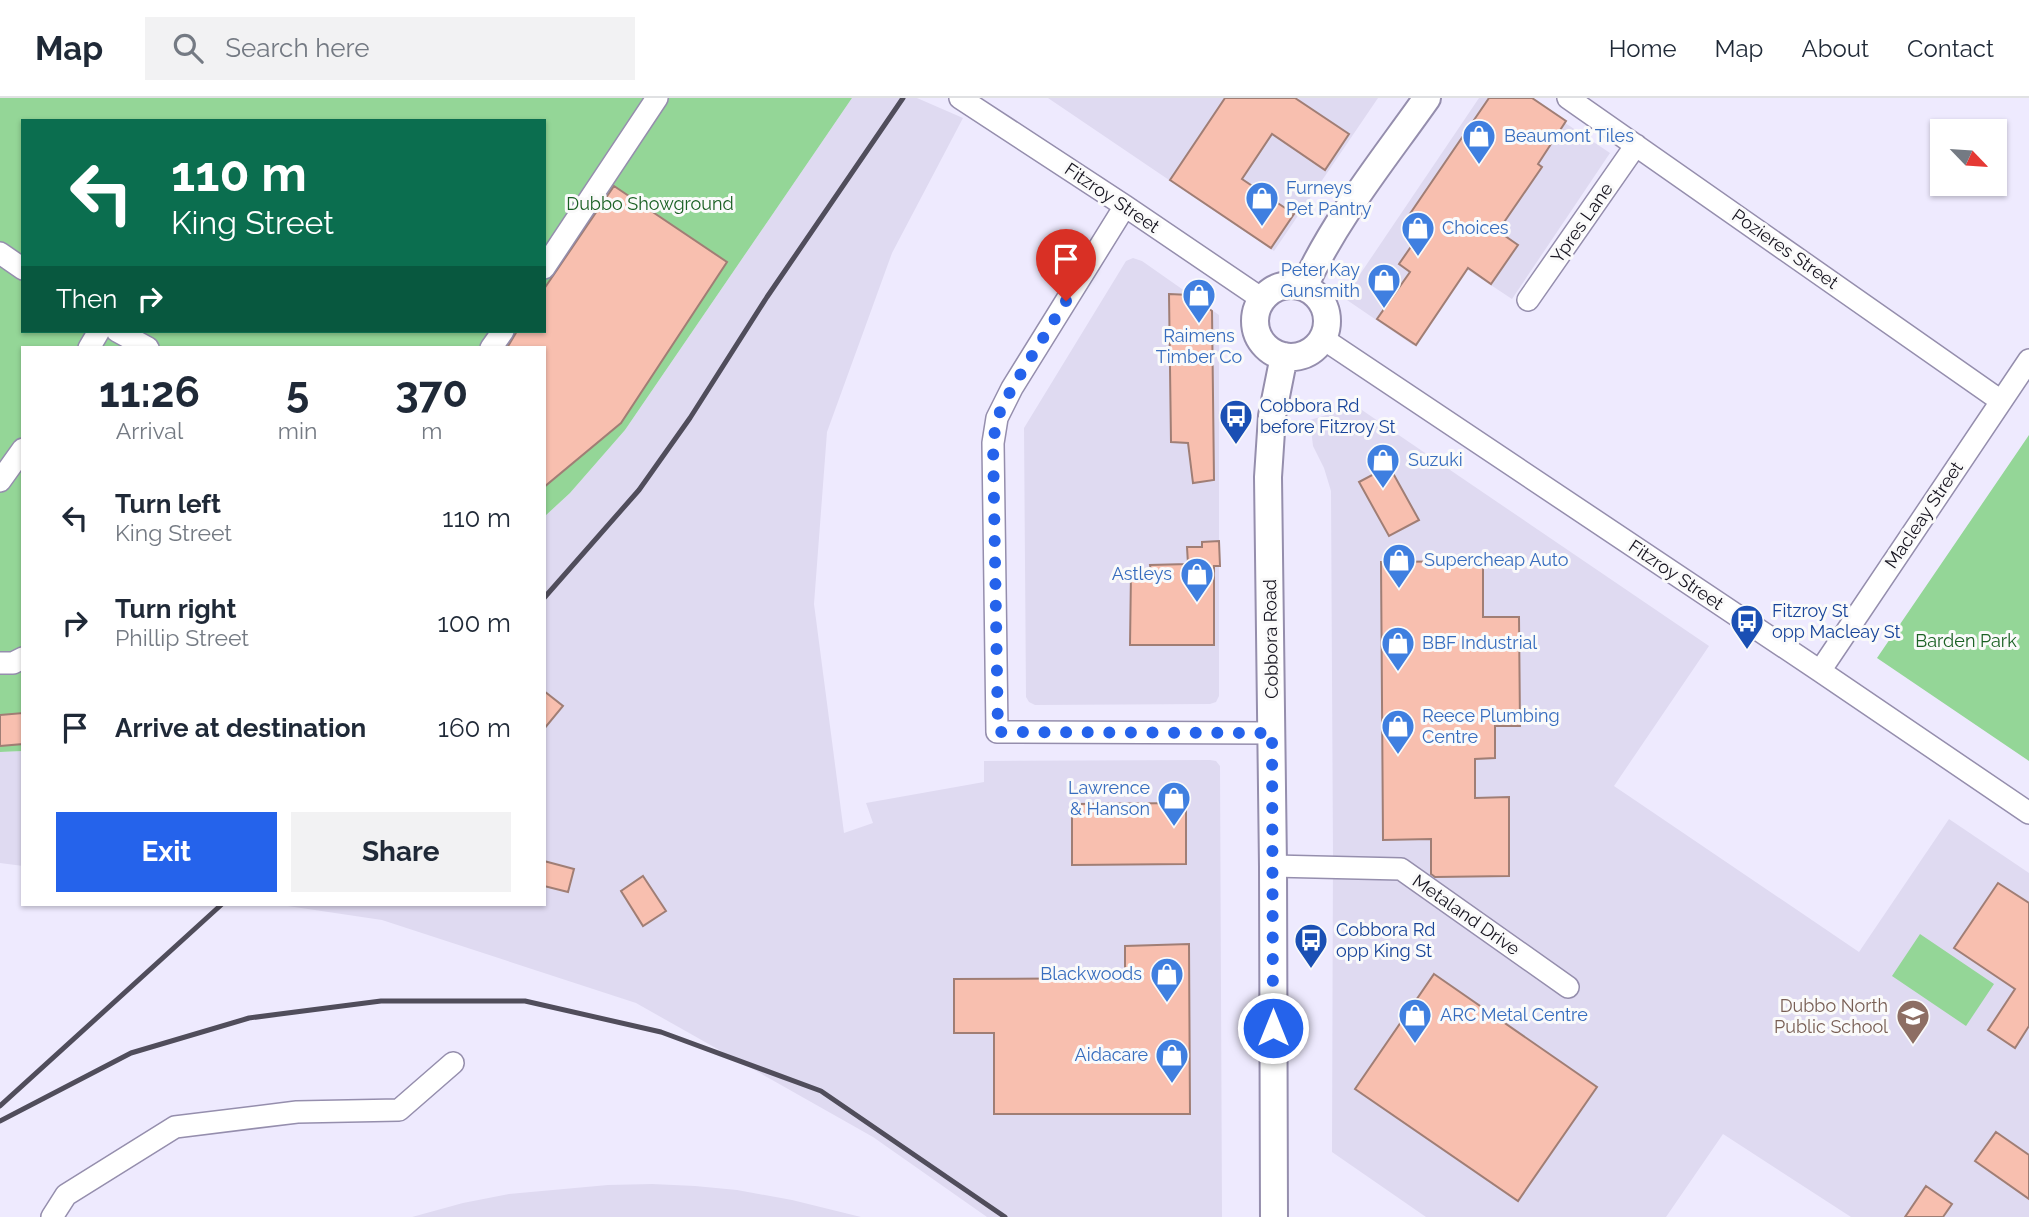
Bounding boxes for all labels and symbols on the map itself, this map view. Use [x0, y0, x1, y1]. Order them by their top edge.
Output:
shop icon: Beaumont Tiles [1460, 117, 1498, 166]
north arrow [1930, 119, 2007, 196]
place label: Beaumont Tiles [1504, 125, 1634, 146]
street label: Fitzroy Street [1061, 158, 1164, 237]
place label: Furneys Pet Pantry [1286, 177, 1372, 219]
street label: Ypres Lane [1546, 178, 1617, 267]
shop icon: Furneys Pet Pantry [1243, 179, 1281, 228]
park label: Dubbo Showground [566, 193, 734, 214]
street label: Pozieres Street [1728, 204, 1842, 293]
shop icon: Choices [1399, 209, 1437, 258]
place label: Choices [1442, 217, 1509, 238]
pin [1036, 229, 1096, 301]
place label: Peter Kay Gunsmith [1280, 259, 1360, 301]
shop icon: Peter Kay Gunsmith [1365, 261, 1403, 310]
shop icon: Raimens Timber Co [1180, 276, 1218, 325]
place label: Raimens Timber Co [1156, 325, 1243, 367]
place label: Cobbora Rd before Fitzroy St [1260, 395, 1396, 437]
bus stop icon: Cobbora Rd before Fitzroy St [1217, 397, 1255, 446]
shop icon: Suzuki [1364, 441, 1402, 490]
place label: Suzuki [1408, 449, 1463, 470]
street label: Macleay Street [1880, 457, 1967, 572]
street label: Fitzroy Street [1625, 535, 1728, 614]
shop icon: Supercheap Auto [1380, 541, 1418, 590]
place label: Supercheap Auto [1424, 549, 1569, 570]
shop icon: Astleys [1178, 555, 1216, 604]
place label: Astleys [1112, 563, 1172, 584]
street label: Cobbora Road [1259, 579, 1282, 699]
place label: Fitzroy St opp Macleay St [1772, 600, 1901, 642]
bus stop icon: Fitzroy St opp Macleay St [1728, 602, 1766, 651]
shop icon: BBF Industrial [1379, 624, 1417, 673]
park label: Barden Park [1915, 630, 2017, 651]
place label: BBF Industrial [1422, 632, 1537, 653]
place label: Reece Plumbing Centre [1422, 705, 1560, 747]
shop icon: Reece Plumbing Centre [1379, 707, 1417, 756]
place label: Lawrence & Hanson [1068, 777, 1150, 819]
shop icon: Lawrence & Hanson [1155, 779, 1193, 828]
street label: Metaland Drive [1409, 870, 1524, 960]
place label: Cobbora Rd opp King St [1336, 919, 1435, 961]
bus stop icon: Cobbora Rd opp King St [1292, 921, 1330, 970]
shop icon: Blackwoods [1148, 955, 1186, 1004]
place label: Blackwoods [1040, 963, 1142, 984]
position arrow [1236, 991, 1310, 1065]
place label: Dubbo North Public School [1774, 995, 1888, 1037]
shop icon: ARC Metal Centre [1396, 996, 1434, 1045]
school or university icon: Dubbo North Public School [1894, 997, 1932, 1046]
place label: ARC Metal Centre [1440, 1004, 1588, 1025]
shop icon: Aidacare [1153, 1036, 1191, 1085]
place label: Aidacare [1075, 1044, 1148, 1065]

